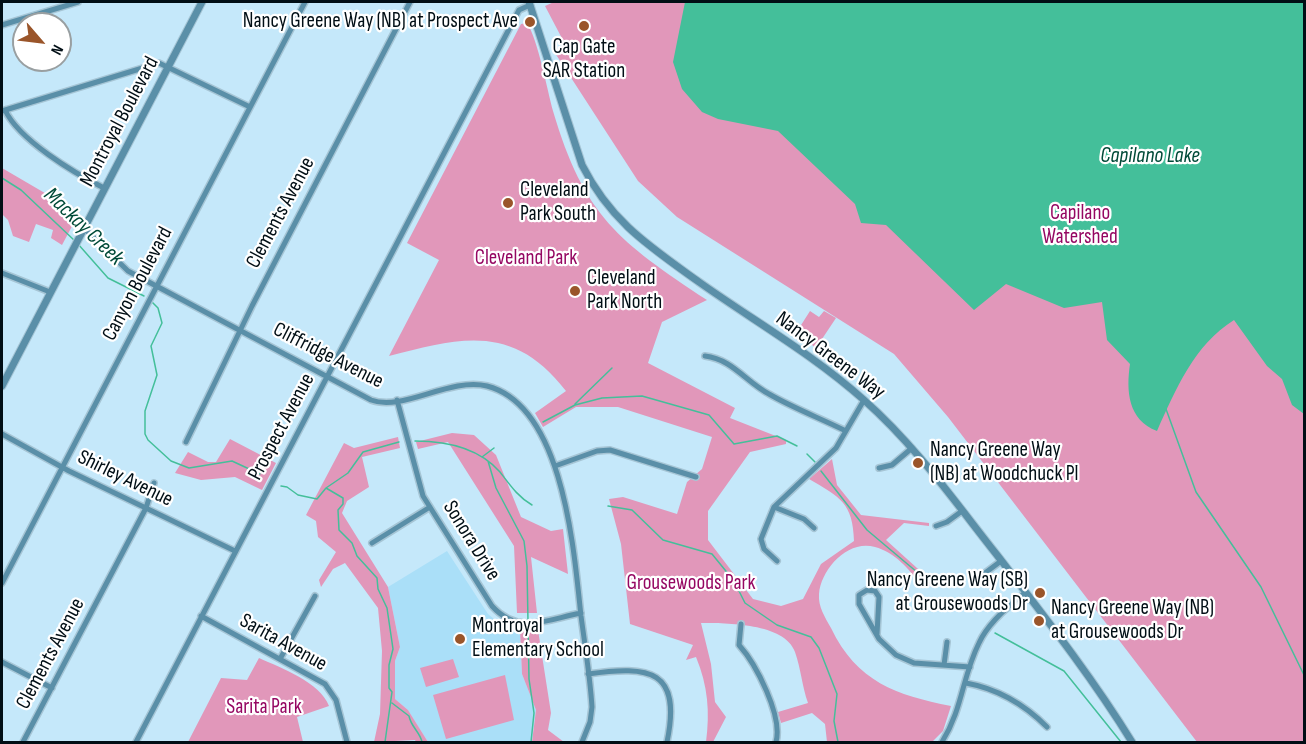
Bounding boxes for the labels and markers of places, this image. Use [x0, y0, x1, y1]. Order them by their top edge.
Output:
place label: Nancy Greene Way (NB) at Prospect Ave [243, 9, 518, 35]
marker: Nancy Greene Way (NB) at Prospect Ave [523, 15, 537, 29]
marker: Cap Gate SAR Station [577, 19, 591, 33]
place label: Cap Gate SAR Station [543, 35, 625, 85]
place label: Cleveland Park South [520, 178, 596, 228]
marker: Cleveland Park South [501, 196, 515, 210]
place label: Cleveland Park North [587, 266, 662, 316]
marker: Cleveland Park North [568, 284, 582, 298]
place label: Nancy Greene Way (NB) at Woodchuck Pl [930, 438, 1079, 488]
marker: Nancy Greene Way (NB) at Woodchuck Pl [911, 456, 925, 470]
place label: Nancy Greene Way (SB) at Grousewoods Dr [867, 568, 1028, 618]
marker: Nancy Greene Way (SB) at Grousewoods Dr [1033, 586, 1047, 600]
place label: Nancy Greene Way (NB) at Grousewoods Dr [1051, 596, 1214, 646]
place label: Montroyal Elementary School [472, 614, 604, 664]
marker: Nancy Greene Way (NB) at Grousewoods Dr [1032, 614, 1046, 628]
marker: Montroyal Elementary School [453, 632, 467, 646]

